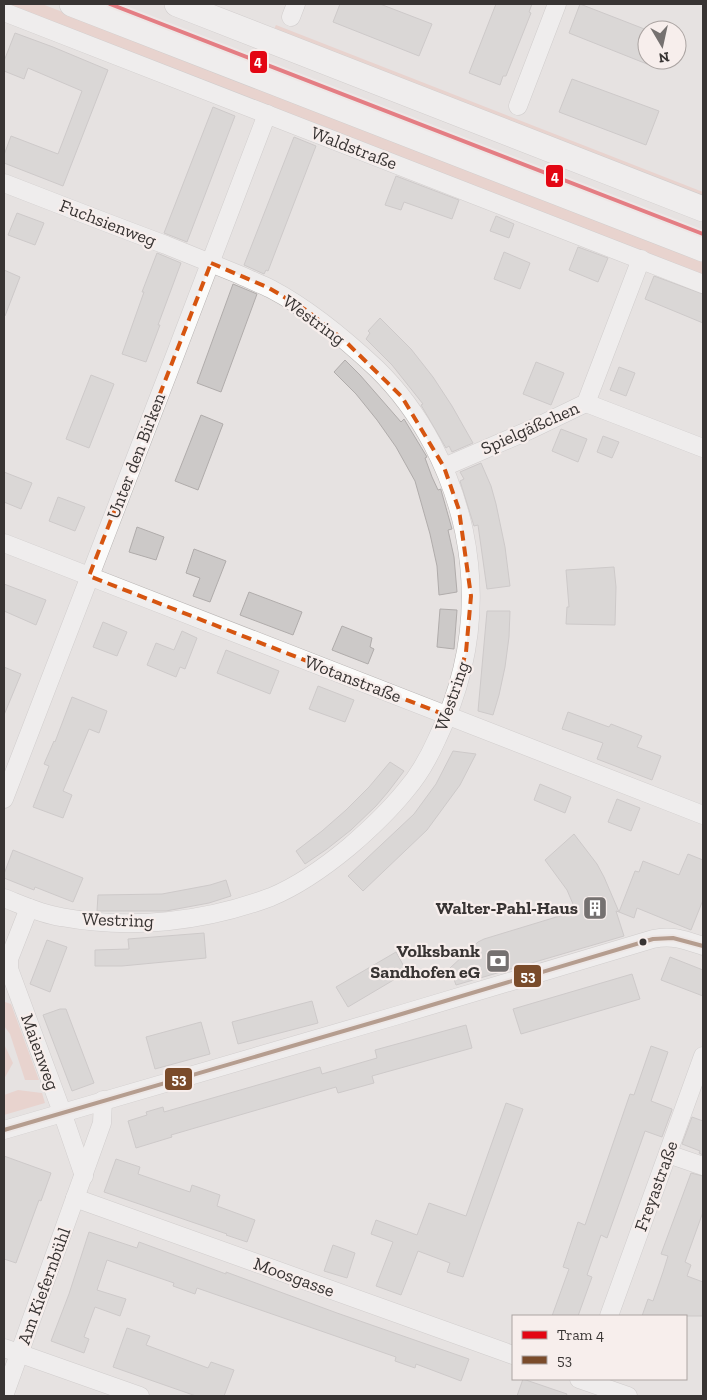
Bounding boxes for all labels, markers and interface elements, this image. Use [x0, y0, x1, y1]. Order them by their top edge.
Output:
north arrow [637, 20, 687, 70]
text: N [657, 48, 671, 67]
line badge: 4 [249, 50, 268, 74]
text: 4 [254, 53, 262, 70]
street label: Waldstraße [308, 122, 400, 174]
line badge: 4 [545, 164, 564, 188]
text: 4 [551, 168, 559, 185]
street label: Fuchsienweg [57, 194, 160, 252]
street label: Westring [278, 290, 350, 350]
street label: Unter den Birken [102, 389, 170, 522]
street label: Spielgäßchen [477, 396, 583, 459]
street label: Wotanstraße [301, 650, 405, 708]
street label: Westring [430, 658, 474, 734]
building icon: Walter-Pahl-Haus [582, 895, 608, 921]
place label: Walter-Pahl-Haus [436, 897, 578, 919]
street label: Westring [82, 908, 154, 932]
unlabelled marker [638, 937, 648, 947]
place label: Volksbank Sandhofen eG [370, 940, 480, 983]
bank icon: Volksbank Sandhofen eG [485, 948, 511, 974]
line badge: 53 [513, 964, 542, 988]
text: 53 [521, 968, 536, 985]
street label: Maienweg [16, 1011, 64, 1093]
line badge: 53 [164, 1067, 193, 1091]
text: 53 [172, 1071, 187, 1088]
street label: Freyastraße [629, 1138, 683, 1234]
street label: Am Kiefernbühl [13, 1224, 75, 1348]
street label: Moosgasse [250, 1252, 338, 1302]
legend [512, 1315, 687, 1380]
text: Tram 4 [557, 1326, 604, 1344]
text: 53 [557, 1351, 572, 1369]

